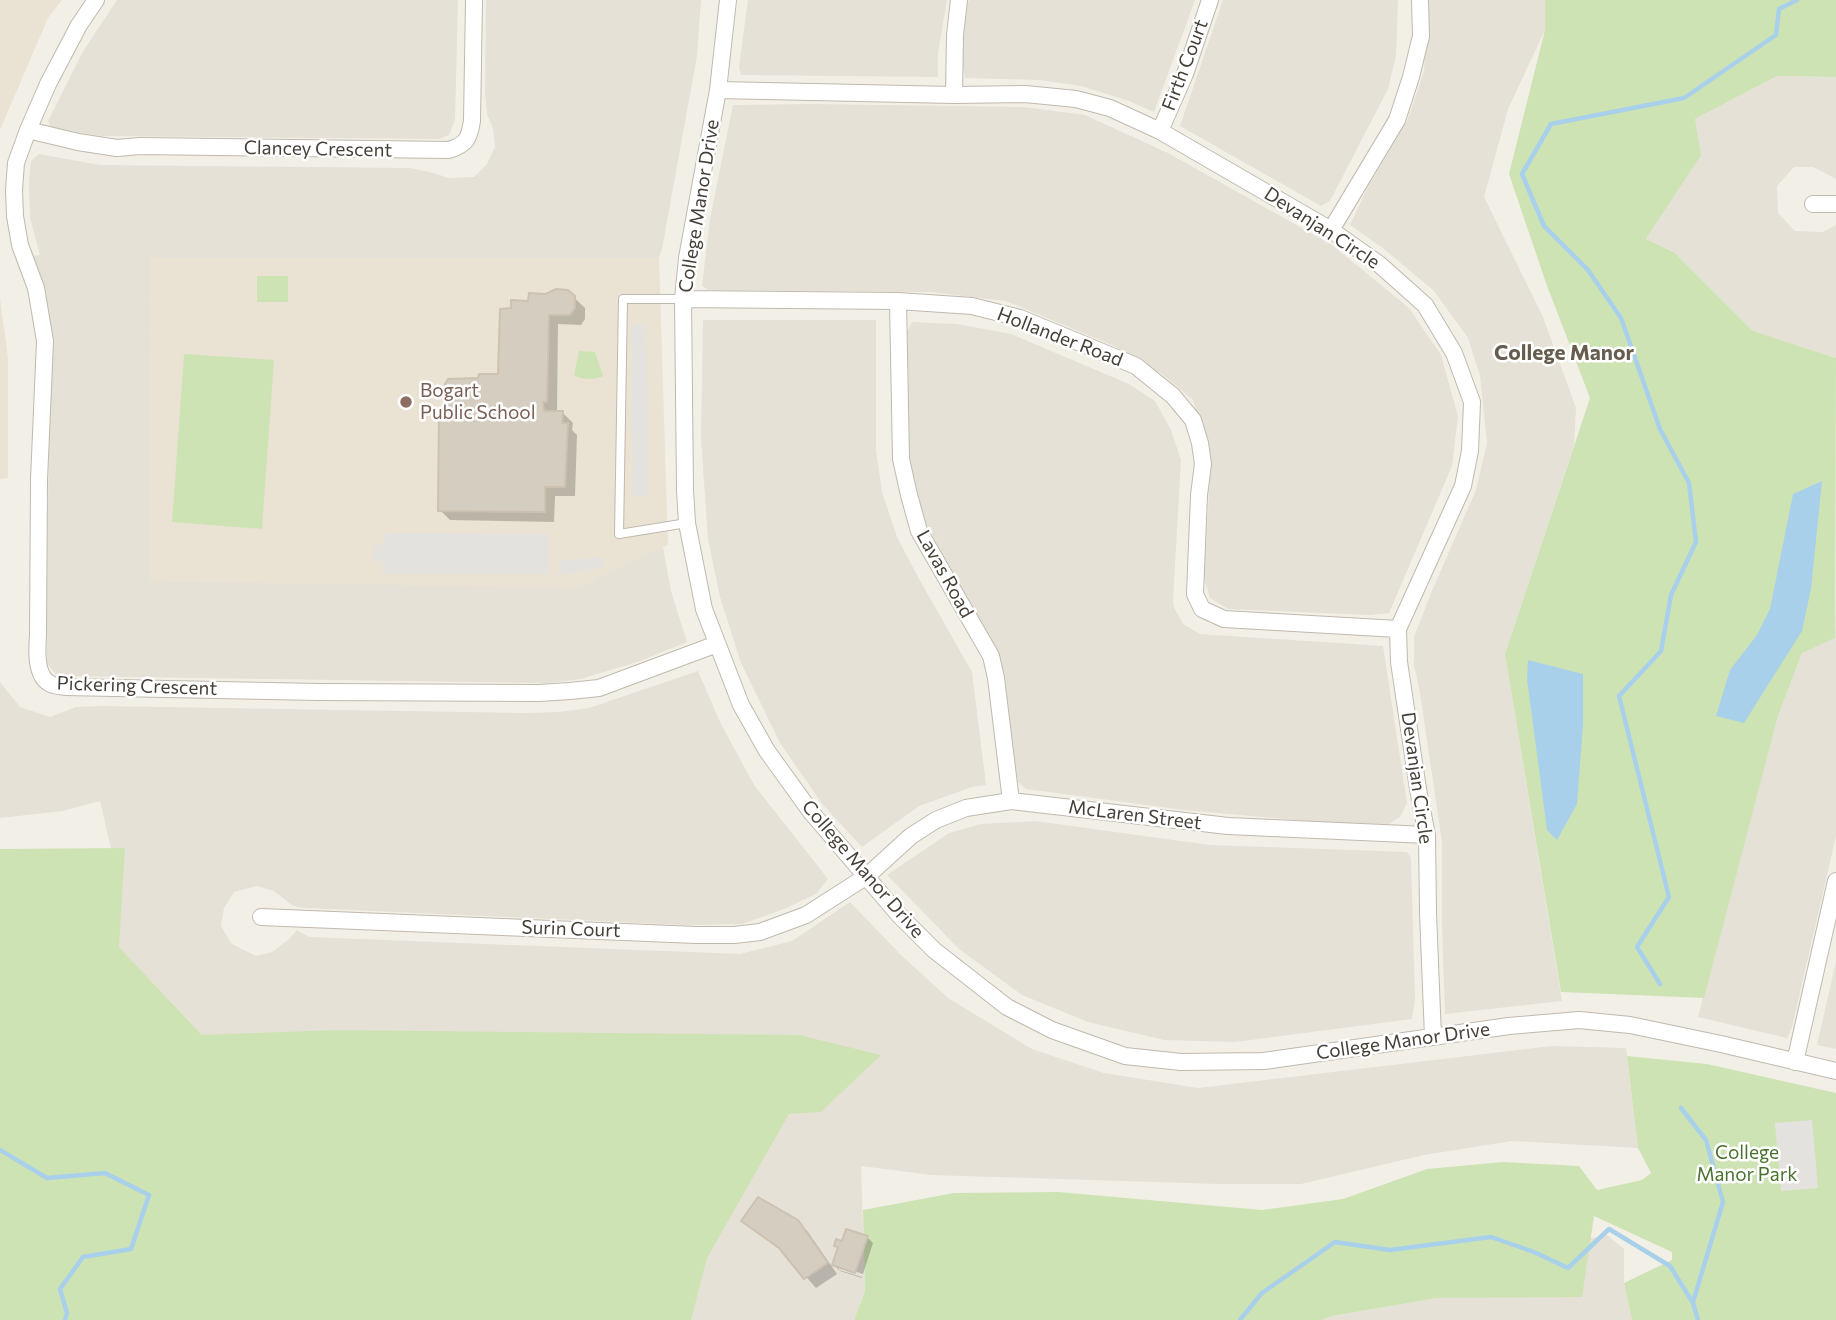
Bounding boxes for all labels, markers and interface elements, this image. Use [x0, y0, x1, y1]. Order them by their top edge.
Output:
street label: Firth Court [1157, 16, 1213, 114]
street label: College Manor Drive [674, 118, 724, 294]
street label: Clancey Crescent [244, 136, 392, 162]
street label: Devanjan Circle [1260, 182, 1384, 274]
street label: Hollander Road [994, 303, 1126, 371]
district label: College Manor [1494, 340, 1634, 366]
place label: Bogart Public School [420, 380, 535, 424]
marker: Bogart Public School [398, 394, 414, 410]
street label: Lavas Road [912, 526, 978, 622]
street label: Pickering Crescent [56, 672, 218, 700]
street label: Devanjan Circle [1396, 711, 1438, 845]
street label: College Manor Drive [797, 795, 929, 943]
street label: McLaren Street [1067, 796, 1203, 834]
street label: Surin Court [521, 916, 621, 942]
street label: College Manor Drive [1315, 1018, 1491, 1064]
park label: College Manor Park [1696, 1142, 1798, 1186]

